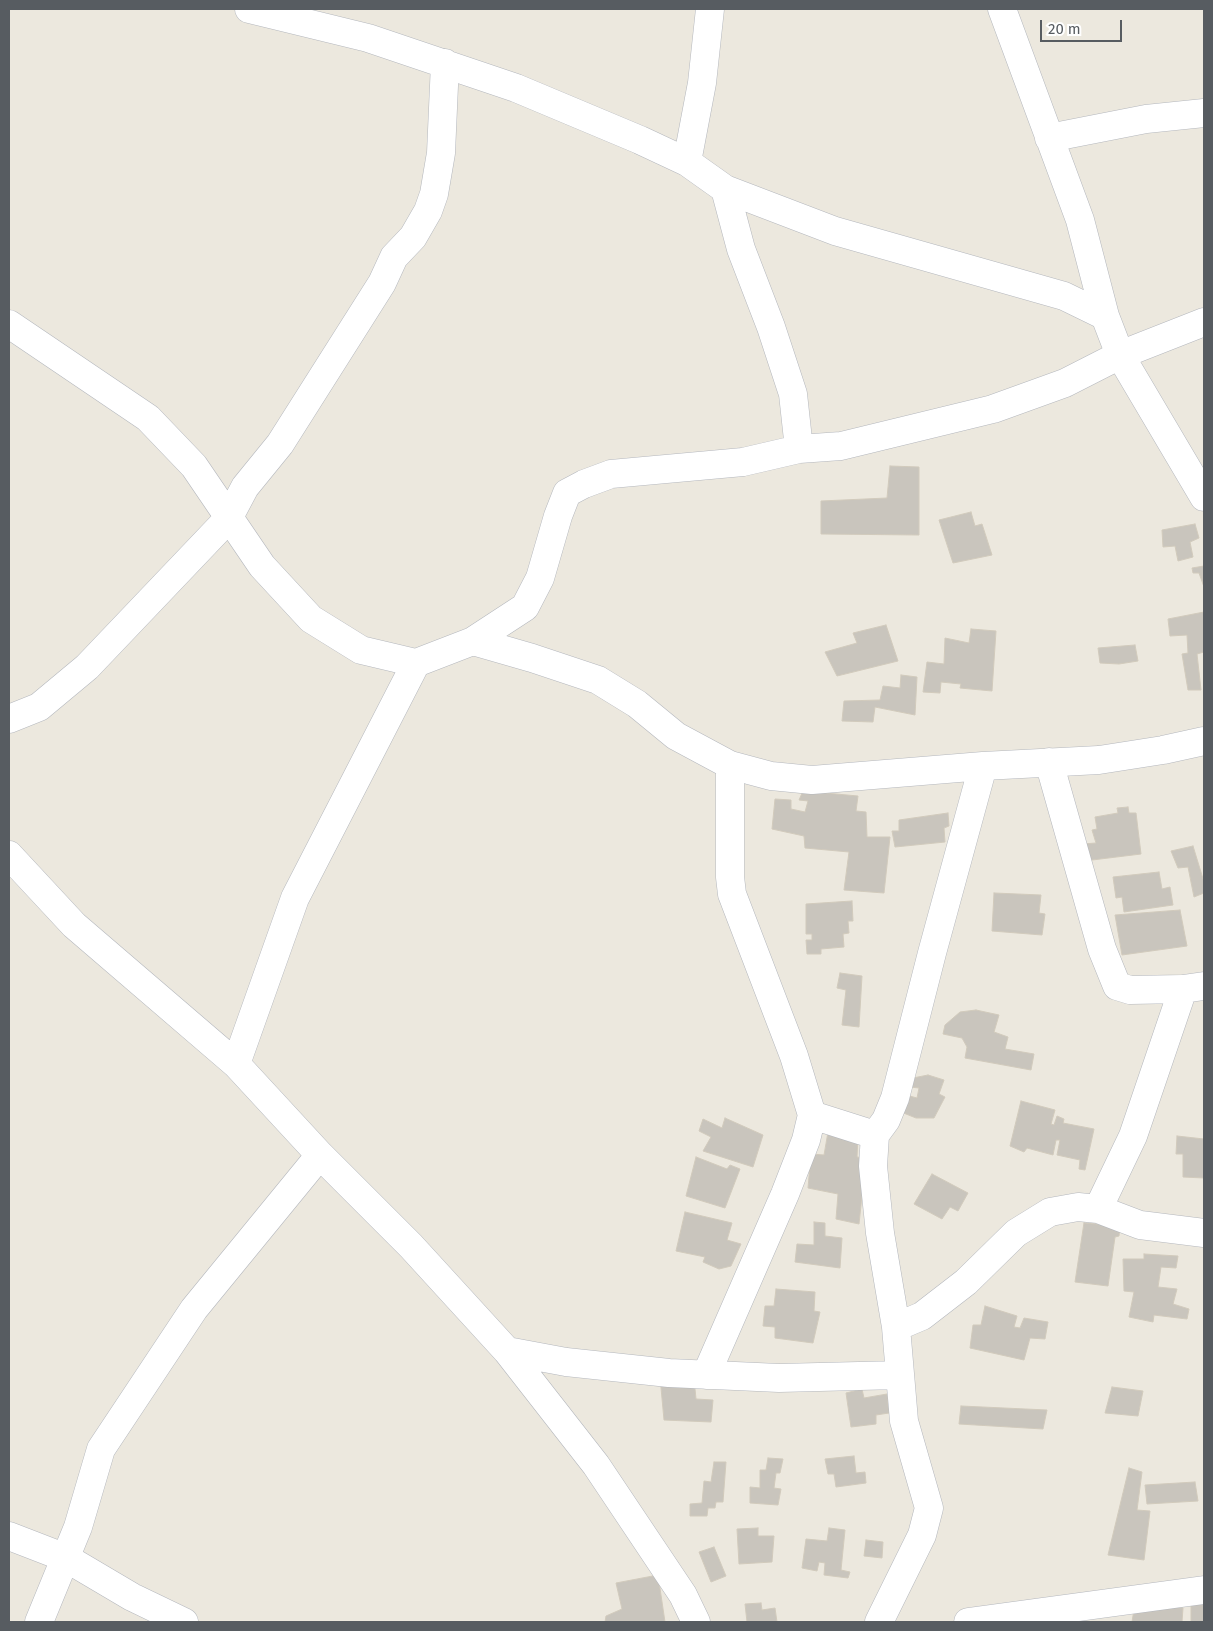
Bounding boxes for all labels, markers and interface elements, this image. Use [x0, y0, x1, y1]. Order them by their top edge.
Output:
scale bar [1043, 10, 1126, 42]
text: 20 m [1048, 20, 1081, 38]

